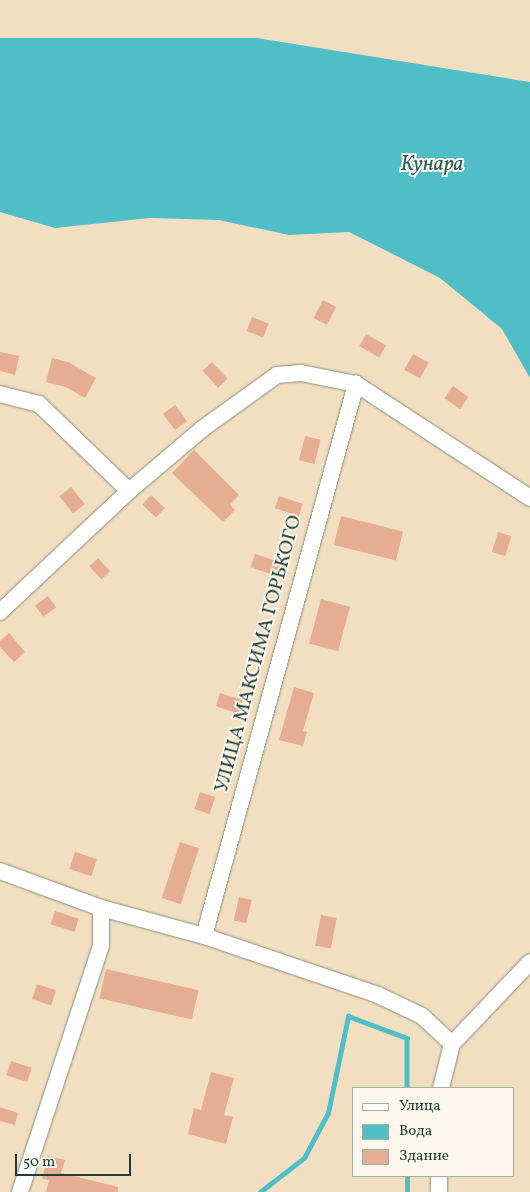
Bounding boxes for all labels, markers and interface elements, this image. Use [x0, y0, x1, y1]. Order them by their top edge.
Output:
water label: Кунара [401, 152, 463, 178]
street label: УЛИЦА МАКСИМА ГОРЬКОГО [210, 513, 308, 795]
legend [352, 1087, 515, 1177]
text: Улица [399, 1096, 441, 1117]
text: Вода [399, 1121, 432, 1142]
scale bar [18, 1144, 134, 1176]
text: Здание [399, 1146, 449, 1167]
text: 50 m [23, 1152, 55, 1173]

